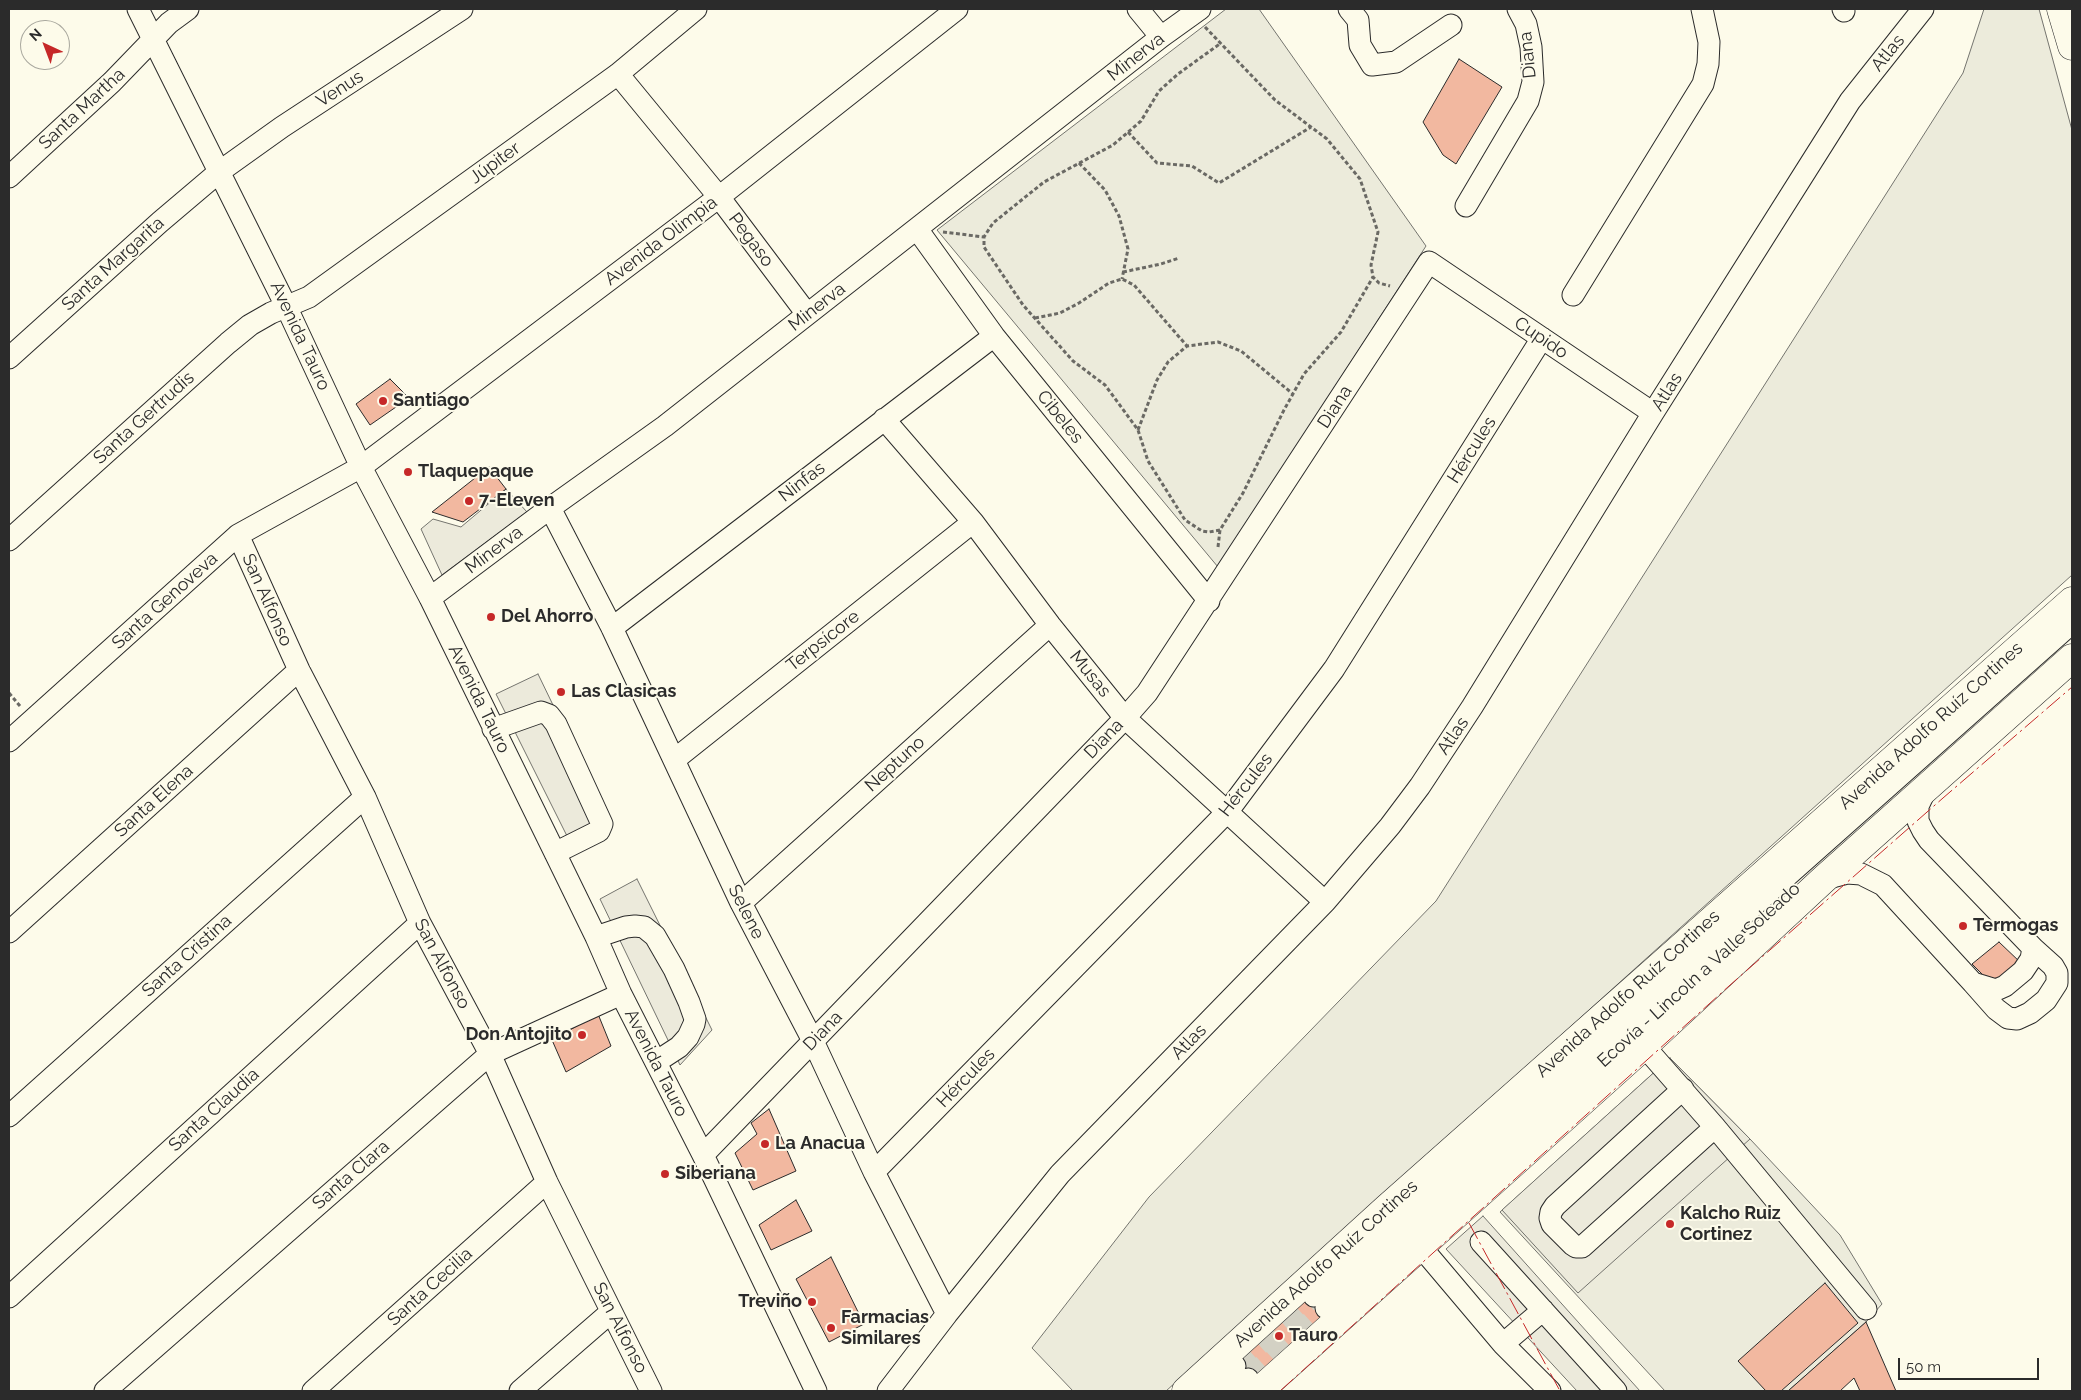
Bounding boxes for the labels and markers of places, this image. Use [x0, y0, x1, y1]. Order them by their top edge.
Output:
place label: Santiago [393, 390, 469, 412]
marker: Santiago [377, 395, 389, 407]
place label: Tlaquepaque [418, 461, 534, 483]
marker: Tlaquepaque [402, 466, 414, 478]
place label: 7-Eleven [479, 490, 555, 512]
marker: 7-Eleven [463, 495, 475, 507]
place label: Del Ahorro [501, 606, 593, 628]
marker: Del Ahorro [485, 611, 497, 623]
place label: Las Clasicas [571, 681, 676, 703]
marker: Las Clasicas [555, 686, 567, 698]
place label: Termogas [1973, 915, 2058, 937]
marker: Termogas [1957, 920, 1969, 932]
place label: Don Antojito [465, 1024, 572, 1046]
marker: Don Antojito [576, 1029, 588, 1041]
place label: La Anacua [775, 1133, 865, 1155]
marker: La Anacua [759, 1138, 771, 1150]
place label: Siberiana [675, 1163, 756, 1185]
marker: Siberiana [659, 1168, 671, 1180]
place label: Kalcho Ruiz Cortinez [1680, 1203, 1781, 1246]
marker: Kalcho Ruiz Cortinez [1664, 1218, 1676, 1230]
place label: Treviño [738, 1291, 802, 1313]
marker: Treviño [806, 1296, 818, 1308]
place label: Farmacias Similares [841, 1307, 929, 1350]
marker: Farmacias Similares [825, 1322, 837, 1334]
place label: Tauro [1289, 1325, 1338, 1347]
marker: Tauro [1273, 1330, 1285, 1342]

